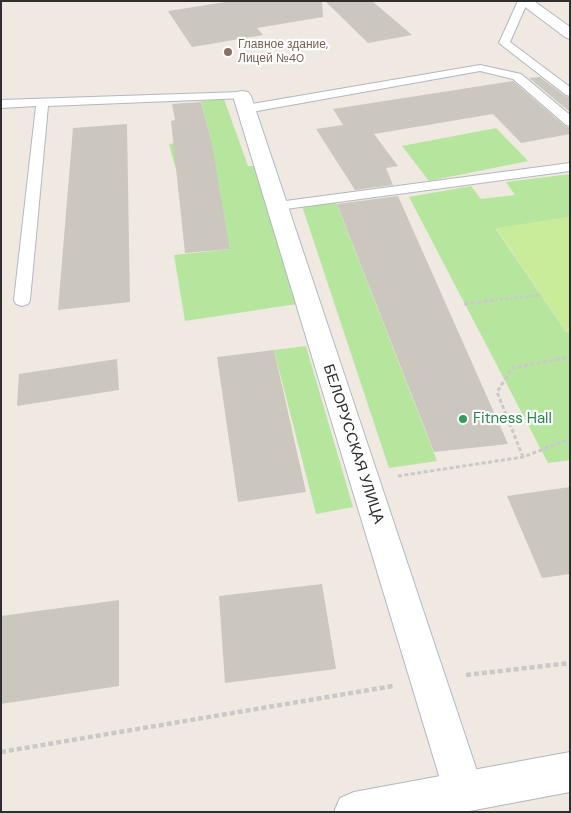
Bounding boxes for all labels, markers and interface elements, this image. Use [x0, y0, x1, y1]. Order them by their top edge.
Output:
place label: Главное здание, Лицей №40 [238, 38, 328, 66]
marker: Главное здание, Лицей №40 [222, 46, 234, 58]
street label: БЕЛОРУССКАЯ УЛИЦА [319, 362, 387, 526]
place label: Fitness Hall [473, 410, 552, 428]
marker: Fitness Hall [457, 413, 469, 425]

